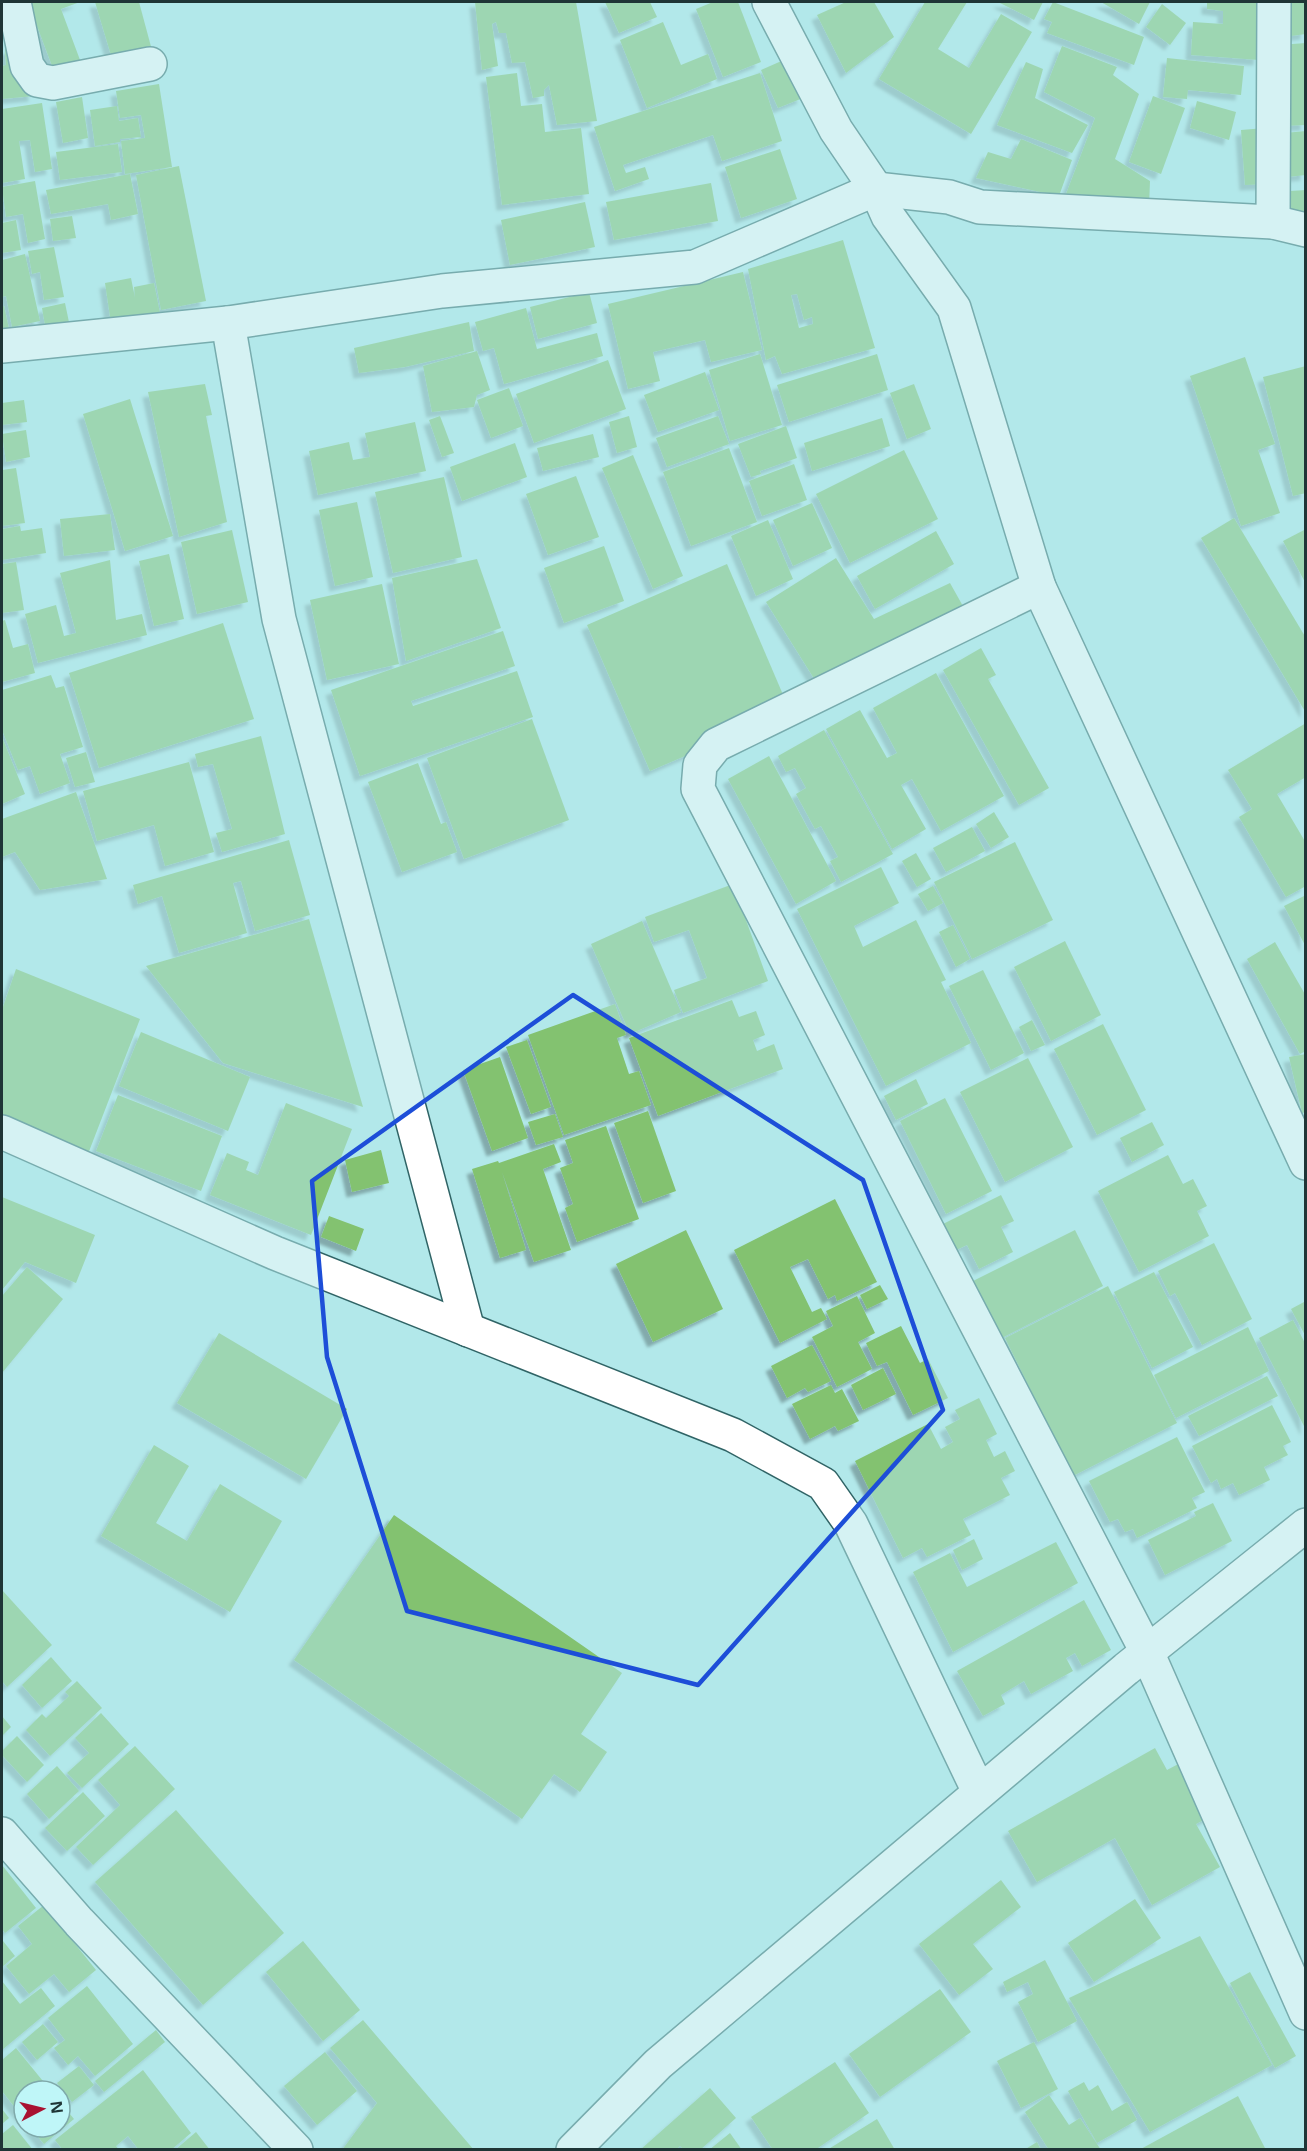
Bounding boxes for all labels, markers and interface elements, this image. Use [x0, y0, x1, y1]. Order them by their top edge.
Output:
north arrow [12, 2079, 72, 2139]
text: N [45, 2099, 69, 2115]

